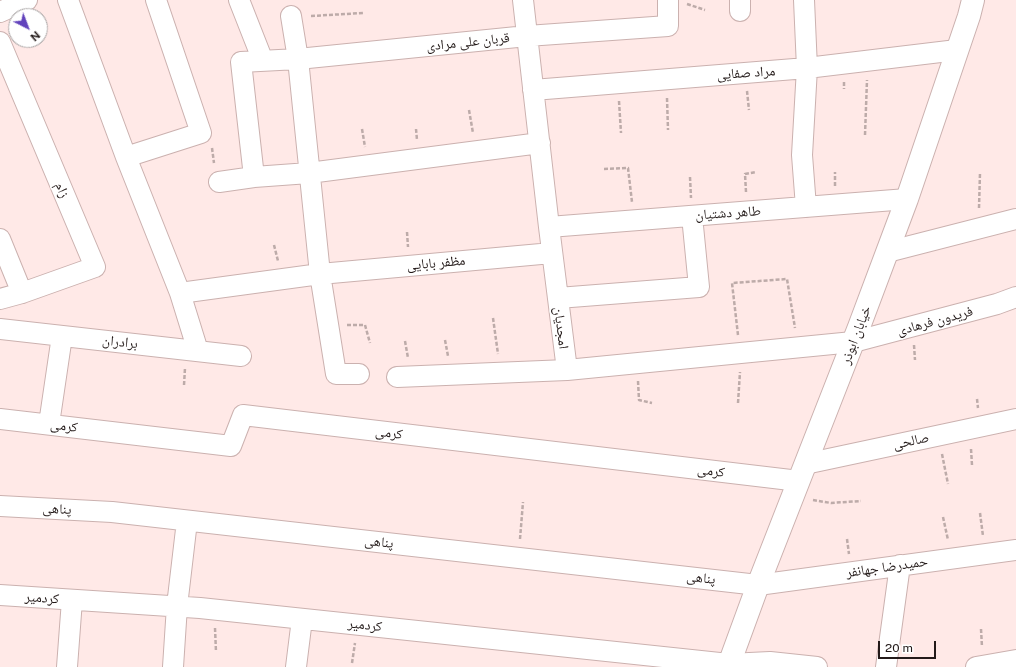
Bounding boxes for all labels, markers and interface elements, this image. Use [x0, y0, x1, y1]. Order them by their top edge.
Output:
north arrow [8, 8, 48, 48]
text: N [28, 29, 43, 44]
street label: قربان علی مرادی [425, 29, 511, 55]
street label: مراد صفایی [716, 63, 776, 83]
street label: زام [51, 180, 73, 200]
street label: طاهر دشتیان [695, 202, 761, 224]
street label: مظفر بابایی [406, 252, 466, 274]
street label: خیابان ابوذر [837, 303, 875, 367]
street label: فریدون فرهادی [895, 303, 975, 339]
street label: امجدیان [550, 306, 572, 350]
street label: برادران [101, 332, 139, 352]
street label: کرمی [49, 416, 79, 436]
street label: کرمی [374, 423, 404, 443]
street label: صالحی [891, 429, 931, 453]
street label: کرمی [696, 461, 726, 481]
street label: پناهی [42, 500, 72, 518]
street label: پناهی [364, 532, 394, 552]
street label: حمیدرضا جهانفر [845, 553, 929, 581]
street label: پناهی [686, 568, 716, 588]
street label: کردمیر [24, 588, 60, 608]
street label: کردمیر [347, 615, 383, 635]
scale bar [880, 633, 938, 659]
text: 20 m [885, 641, 913, 655]

